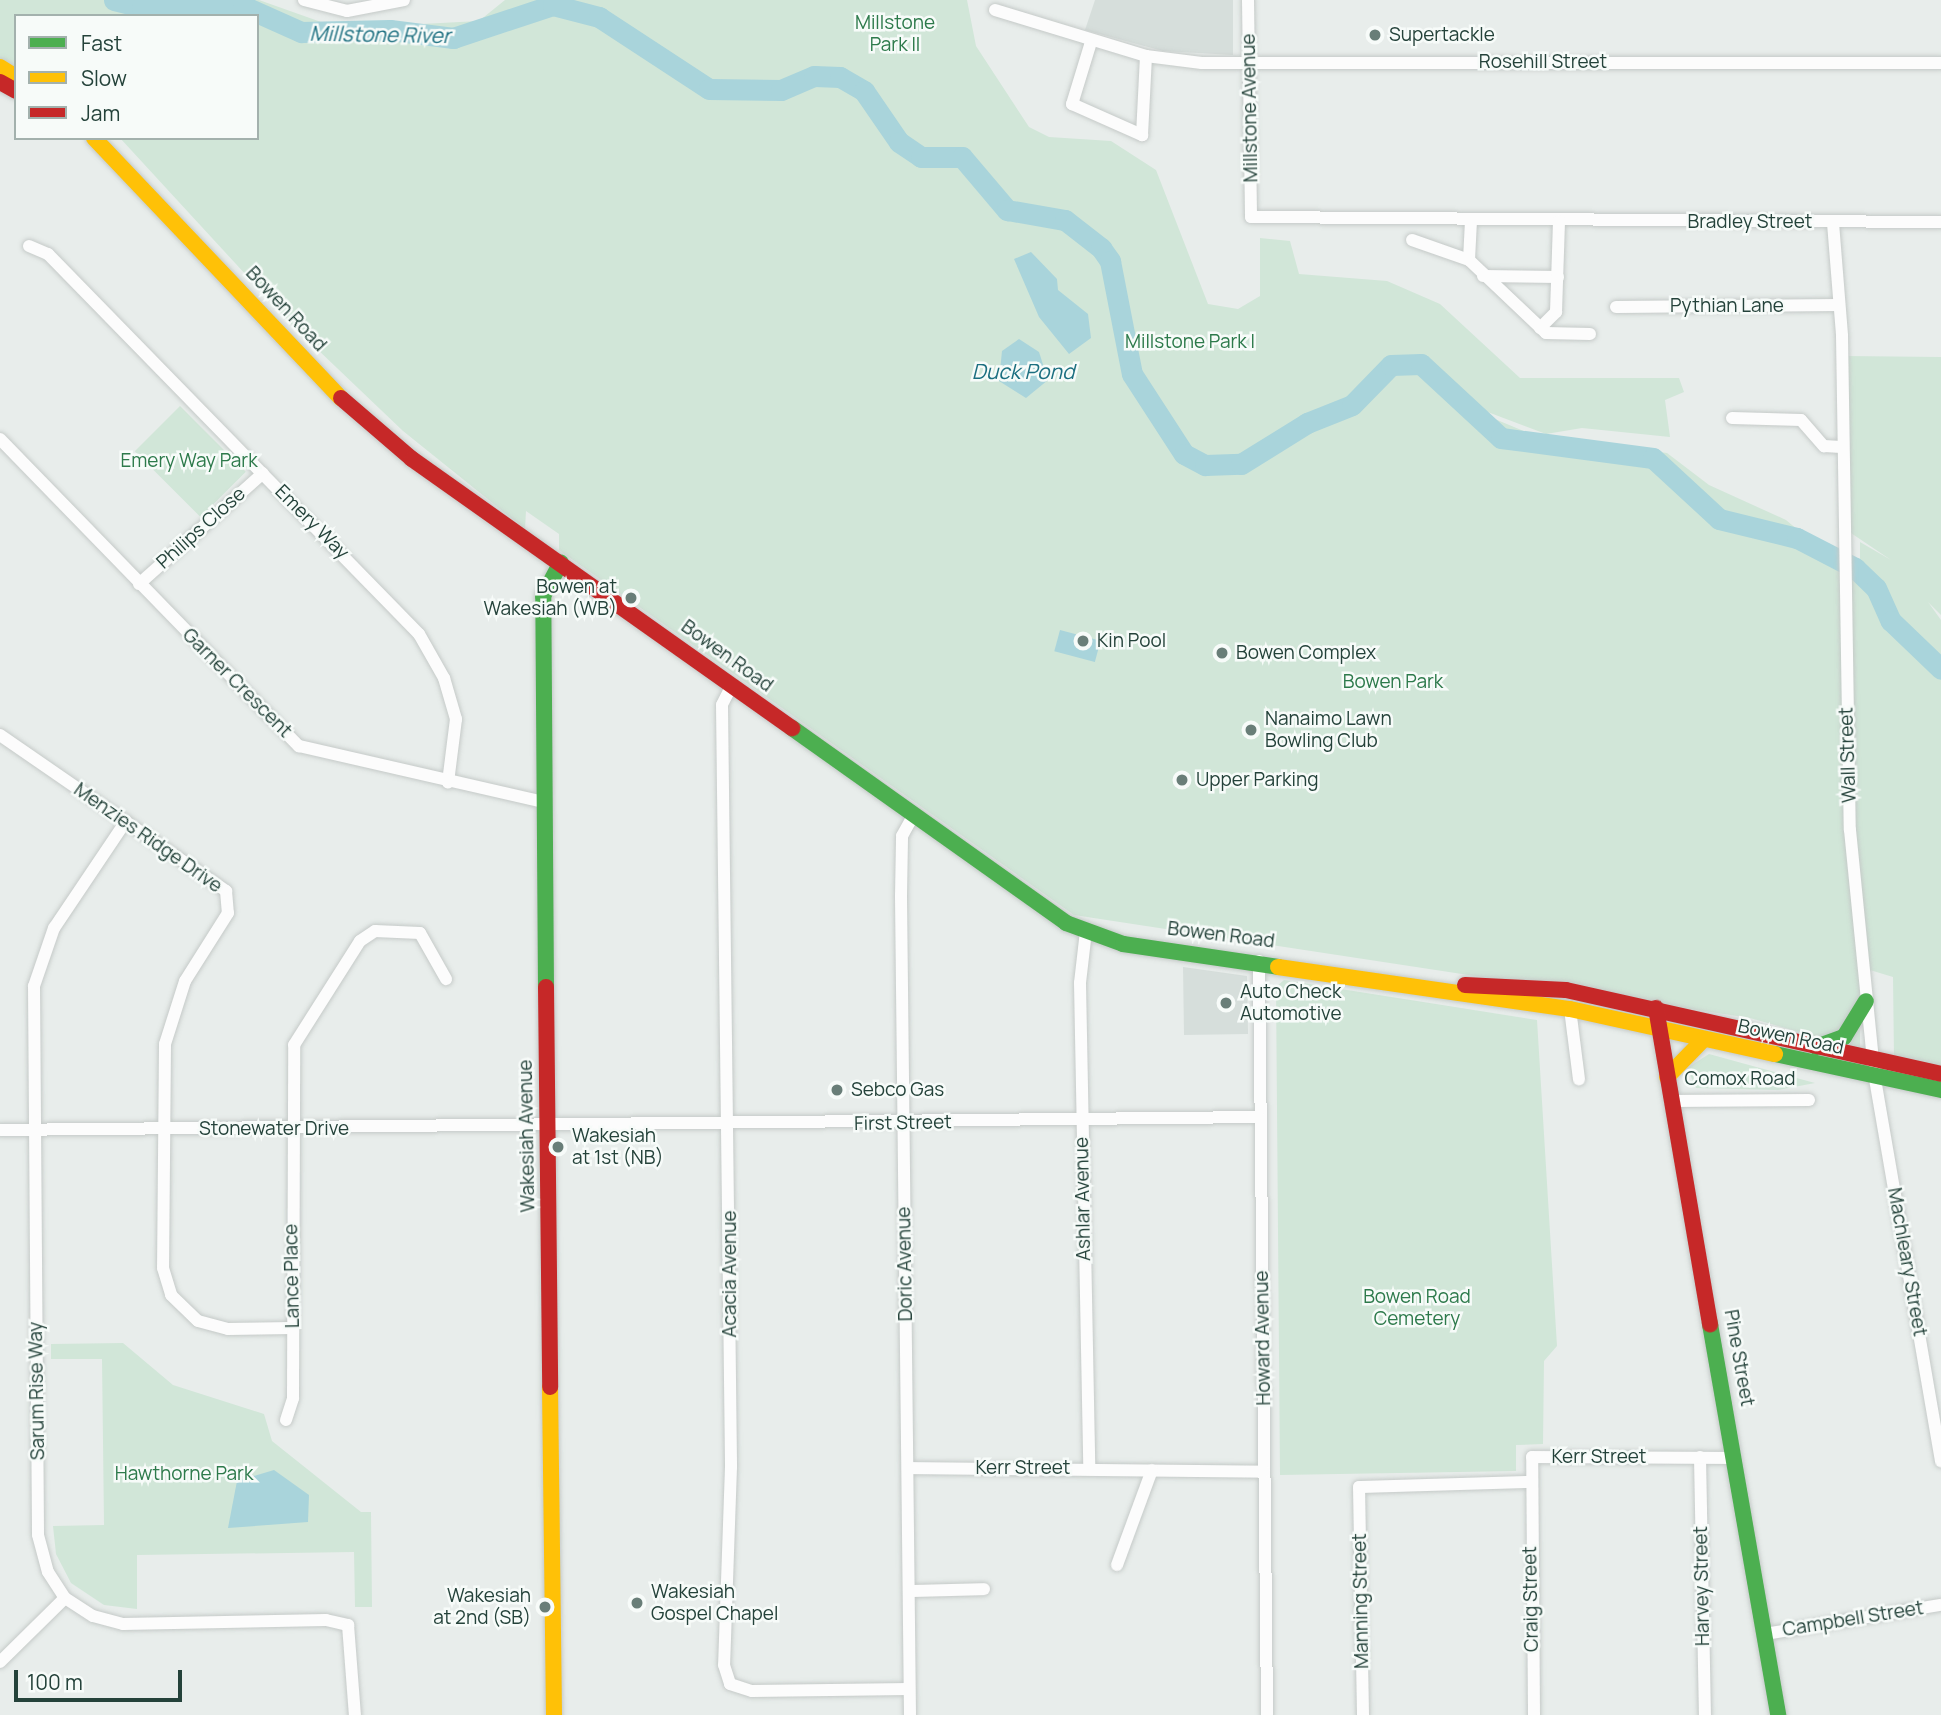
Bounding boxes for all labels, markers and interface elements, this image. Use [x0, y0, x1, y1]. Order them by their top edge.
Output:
park label: Millstone Park II [855, 12, 935, 56]
legend [14, 14, 259, 140]
water label: Millstone River [309, 20, 451, 48]
place label: Supertackle [1389, 24, 1495, 46]
marker: Supertackle [1367, 27, 1383, 43]
text: Fast [81, 29, 122, 57]
street label: Millstone Avenue [1237, 33, 1263, 183]
street label: Rosehill Street [1479, 51, 1607, 73]
text: Slow [81, 64, 127, 92]
text: Jam [81, 99, 120, 127]
street label: Bradley Street [1688, 211, 1812, 233]
street label: Bowen Road [241, 262, 331, 356]
street label: Pythian Lane [1670, 295, 1784, 317]
park label: Millstone Park I [1125, 331, 1255, 353]
water label: Duck Pond [972, 358, 1074, 384]
park label: Emery Way Park [120, 450, 258, 472]
street label: Emery Way [270, 480, 354, 564]
street label: Philips Close [152, 482, 250, 574]
place label: Bowen at Wakesiah (WB) [484, 576, 617, 620]
marker: Bowen at Wakesiah (WB) [623, 590, 639, 606]
street label: Bowen Road [677, 615, 777, 697]
street label: Garner Crescent [178, 624, 296, 742]
place label: Kin Pool [1097, 630, 1166, 652]
marker: Kin Pool [1075, 633, 1091, 649]
place label: Bowen Complex [1236, 642, 1376, 664]
marker: Bowen Complex [1214, 645, 1230, 661]
park label: Bowen Park [1343, 671, 1443, 693]
street label: Wall Street [1835, 707, 1861, 803]
place label: Nanaimo Lawn Bowling Club [1265, 708, 1392, 752]
marker: Nanaimo Lawn Bowling Club [1243, 722, 1259, 738]
place label: Upper Parking [1196, 769, 1318, 791]
marker: Upper Parking [1174, 772, 1190, 788]
street label: Menzies Ridge Drive [69, 778, 227, 898]
street label: Bowen Road [1166, 917, 1276, 953]
place label: Auto Check Automotive [1240, 981, 1342, 1025]
marker: Auto Check Automotive [1218, 995, 1234, 1011]
street label: Bowen Road [1736, 1015, 1846, 1059]
street label: Wakesiah Avenue [514, 1059, 540, 1213]
street label: Comox Road [1685, 1068, 1795, 1090]
place label: Sebco Gas [851, 1079, 944, 1101]
marker: Sebco Gas [829, 1082, 845, 1098]
street label: First Street [854, 1111, 952, 1135]
street label: Stonewater Drive [199, 1118, 349, 1140]
place label: Wakesiah at 1st (NB) [572, 1125, 664, 1169]
street label: Ashlar Avenue [1071, 1137, 1095, 1261]
marker: Wakesiah at 1st (NB) [550, 1139, 566, 1155]
street label: Machleary Street [1883, 1186, 1931, 1338]
street label: Doric Avenue [893, 1206, 917, 1322]
street label: Acacia Avenue [719, 1210, 741, 1338]
street label: Lance Place [280, 1224, 304, 1328]
street label: Howard Avenue [1250, 1270, 1276, 1406]
park label: Bowen Road Cemetery [1363, 1286, 1471, 1330]
street label: Pine Street [1719, 1308, 1759, 1408]
street label: Sarum Rise Way [24, 1322, 50, 1460]
street label: Kerr Street [1552, 1446, 1646, 1468]
street label: Kerr Street [976, 1457, 1070, 1479]
park label: Hawthorne Park [115, 1463, 253, 1485]
street label: Harvey Street [1690, 1526, 1714, 1646]
street label: Manning Street [1348, 1533, 1374, 1669]
street label: Craig Street [1519, 1546, 1543, 1652]
place label: Wakesiah Gospel Chapel [651, 1581, 778, 1625]
place label: Wakesiah at 2nd (SB) [433, 1585, 531, 1629]
marker: Wakesiah Gospel Chapel [629, 1595, 645, 1611]
street label: Campbell Street [1781, 1597, 1925, 1641]
marker: Wakesiah at 2nd (SB) [537, 1599, 553, 1615]
scale bar [18, 1656, 186, 1700]
text: 100 m [27, 1668, 83, 1696]

